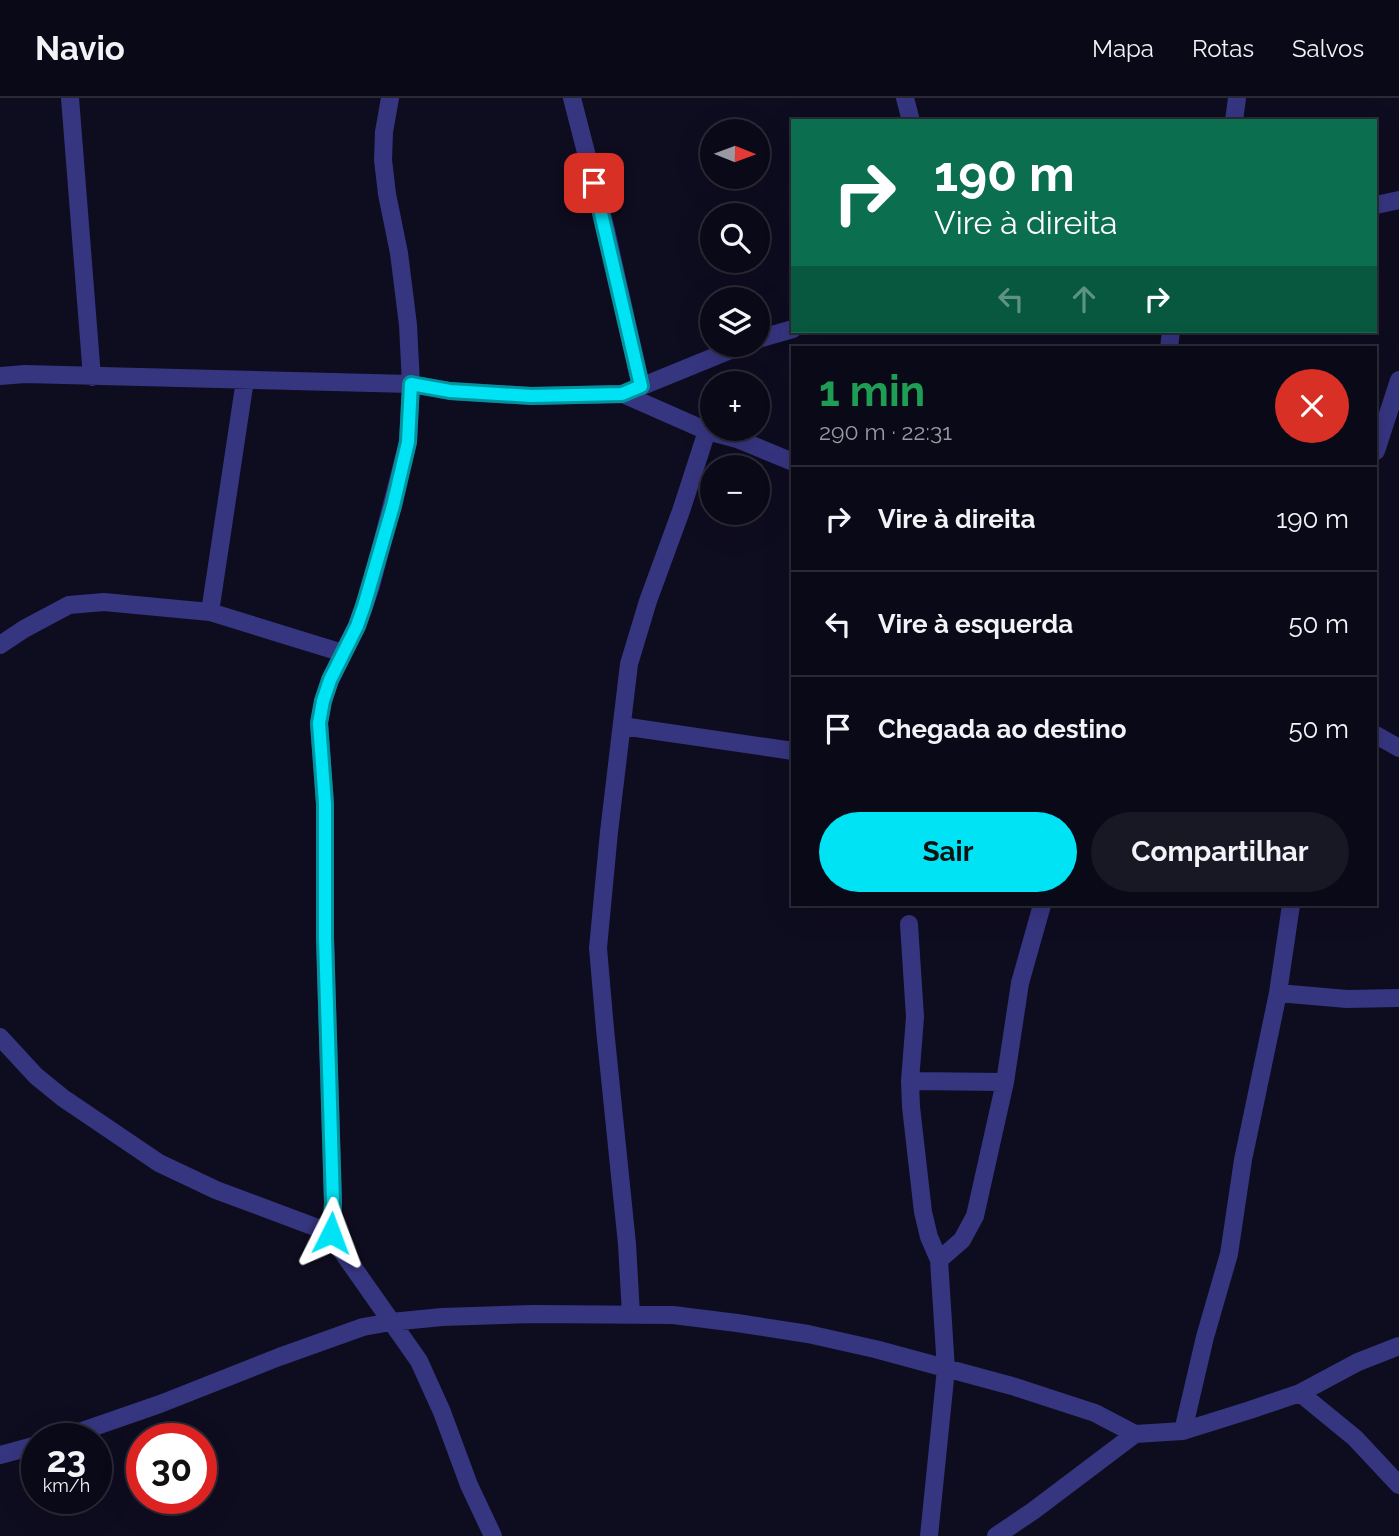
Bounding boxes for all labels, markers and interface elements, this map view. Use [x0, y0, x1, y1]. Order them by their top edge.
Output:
text: Navio [35, 29, 125, 68]
text: Mapa [1092, 34, 1154, 63]
text: Rotas [1192, 34, 1254, 63]
text: Salvos [1292, 34, 1364, 63]
north arrow [700, 119, 770, 189]
map controls [700, 119, 770, 525]
text: 190 m [934, 145, 1075, 202]
icon: right [819, 147, 910, 238]
pin [564, 153, 624, 213]
icon: arrive [575, 164, 613, 202]
button: search [700, 203, 770, 273]
text: Vire à direita [934, 204, 1117, 241]
icon: left [992, 280, 1030, 318]
icon: ahead [1065, 280, 1103, 318]
icon: right [1138, 280, 1176, 318]
button: layers [700, 287, 770, 357]
text: 1 min [819, 367, 925, 416]
button: close [1275, 369, 1349, 443]
button: + [700, 371, 770, 441]
text: 290 m · 22:31 [819, 418, 952, 445]
button: − [700, 455, 770, 525]
icon: right [819, 500, 857, 538]
text: Vire à direita [878, 504, 1035, 534]
text: 190 m [1276, 504, 1349, 534]
icon: left [819, 605, 857, 643]
text: Vire à esquerda [878, 609, 1073, 639]
text: 50 m [1288, 609, 1349, 639]
icon: arrive [819, 710, 857, 748]
text: Chegada ao destino [878, 714, 1127, 744]
text: 50 m [1288, 714, 1349, 744]
button: Sair [819, 812, 1077, 892]
button: Compartilhar [1091, 812, 1349, 892]
position arrow [294, 1196, 368, 1270]
speed limit sign: 30 [126, 1423, 217, 1514]
text: 23 [47, 1439, 86, 1480]
text: km/h [43, 1475, 90, 1496]

